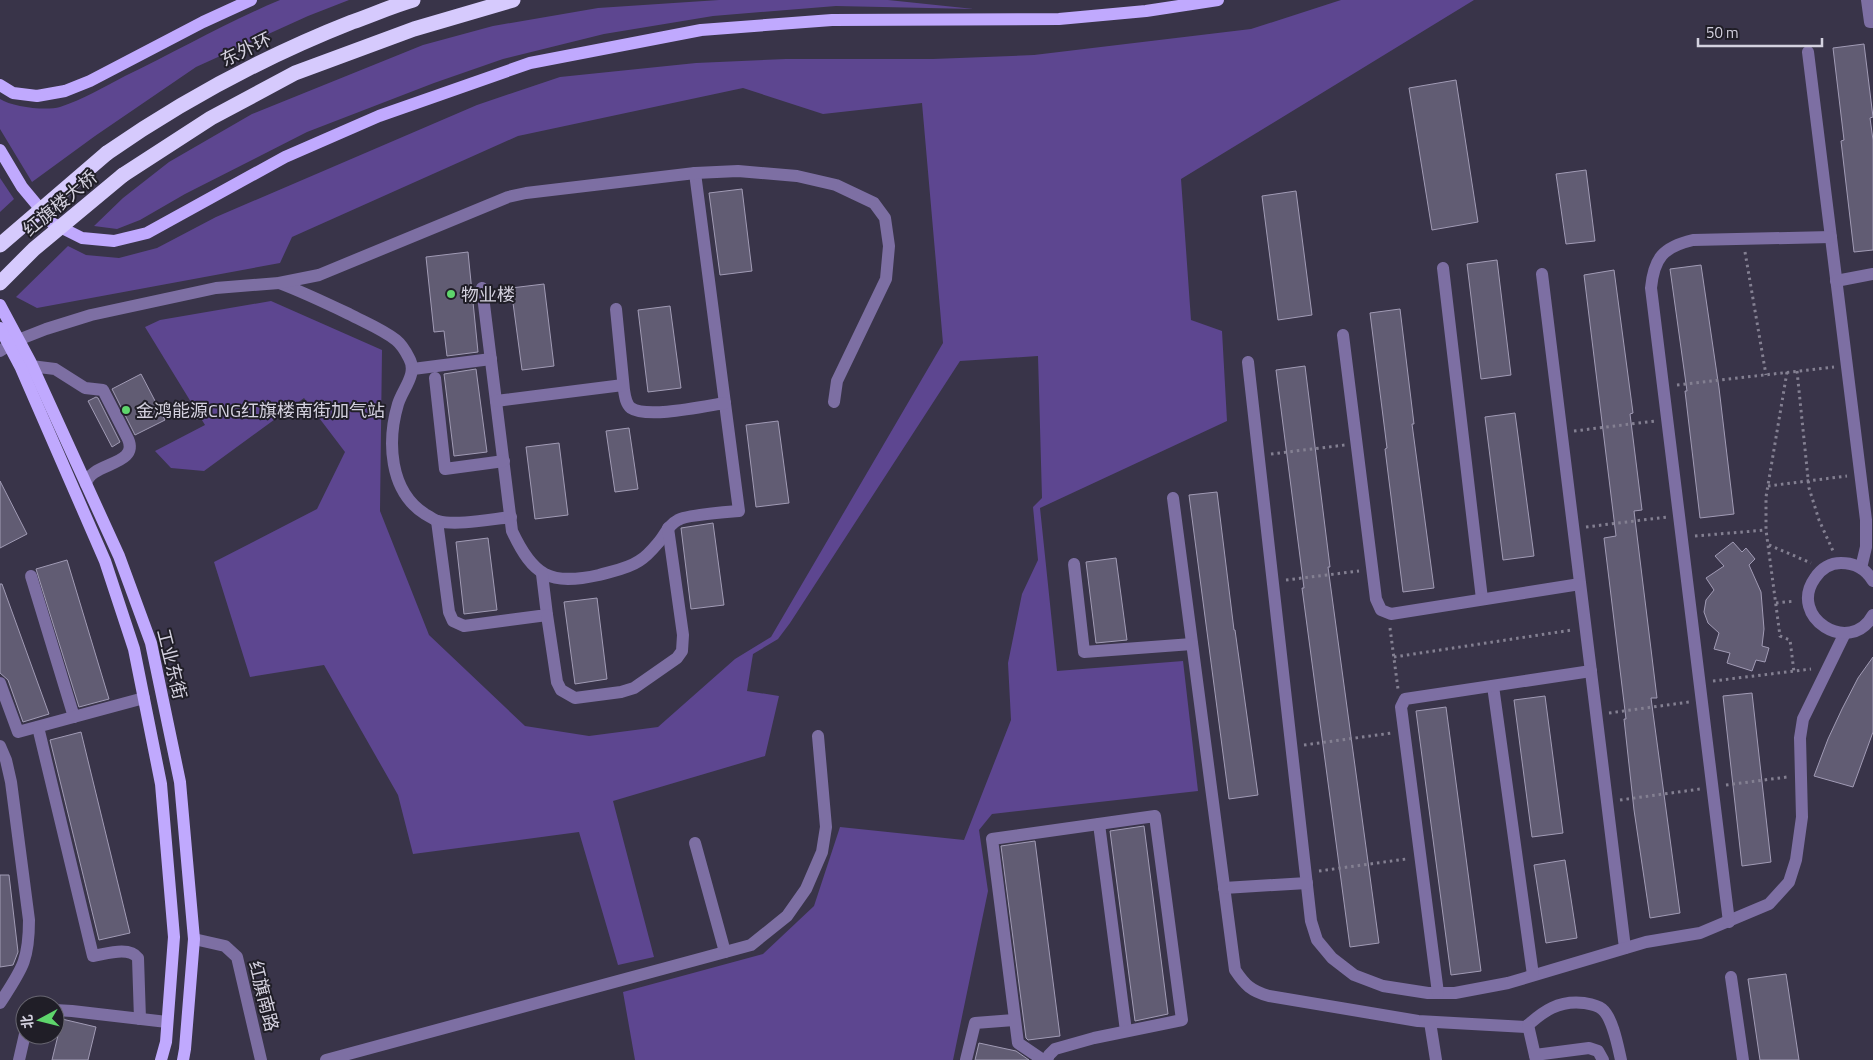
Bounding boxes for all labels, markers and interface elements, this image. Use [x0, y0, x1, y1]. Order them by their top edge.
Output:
scale bar [1698, 15, 1822, 47]
text: 50 m [1706, 21, 1739, 44]
street label: 东外环 [216, 25, 276, 73]
street label: 红旗楼大桥 [17, 164, 103, 242]
place label: 物业楼 [461, 281, 515, 308]
marker: 物业楼 [445, 288, 457, 300]
place label: 金鸿能源CNG红旗楼南街加气站 [136, 397, 385, 424]
marker: 金鸿能源CNG红旗楼南街加气站 [120, 404, 132, 416]
street label: 工业东街 [150, 626, 194, 702]
street label: 红旗南路 [242, 958, 286, 1034]
north arrow [15, 995, 65, 1045]
text: 北 [15, 1013, 38, 1030]

